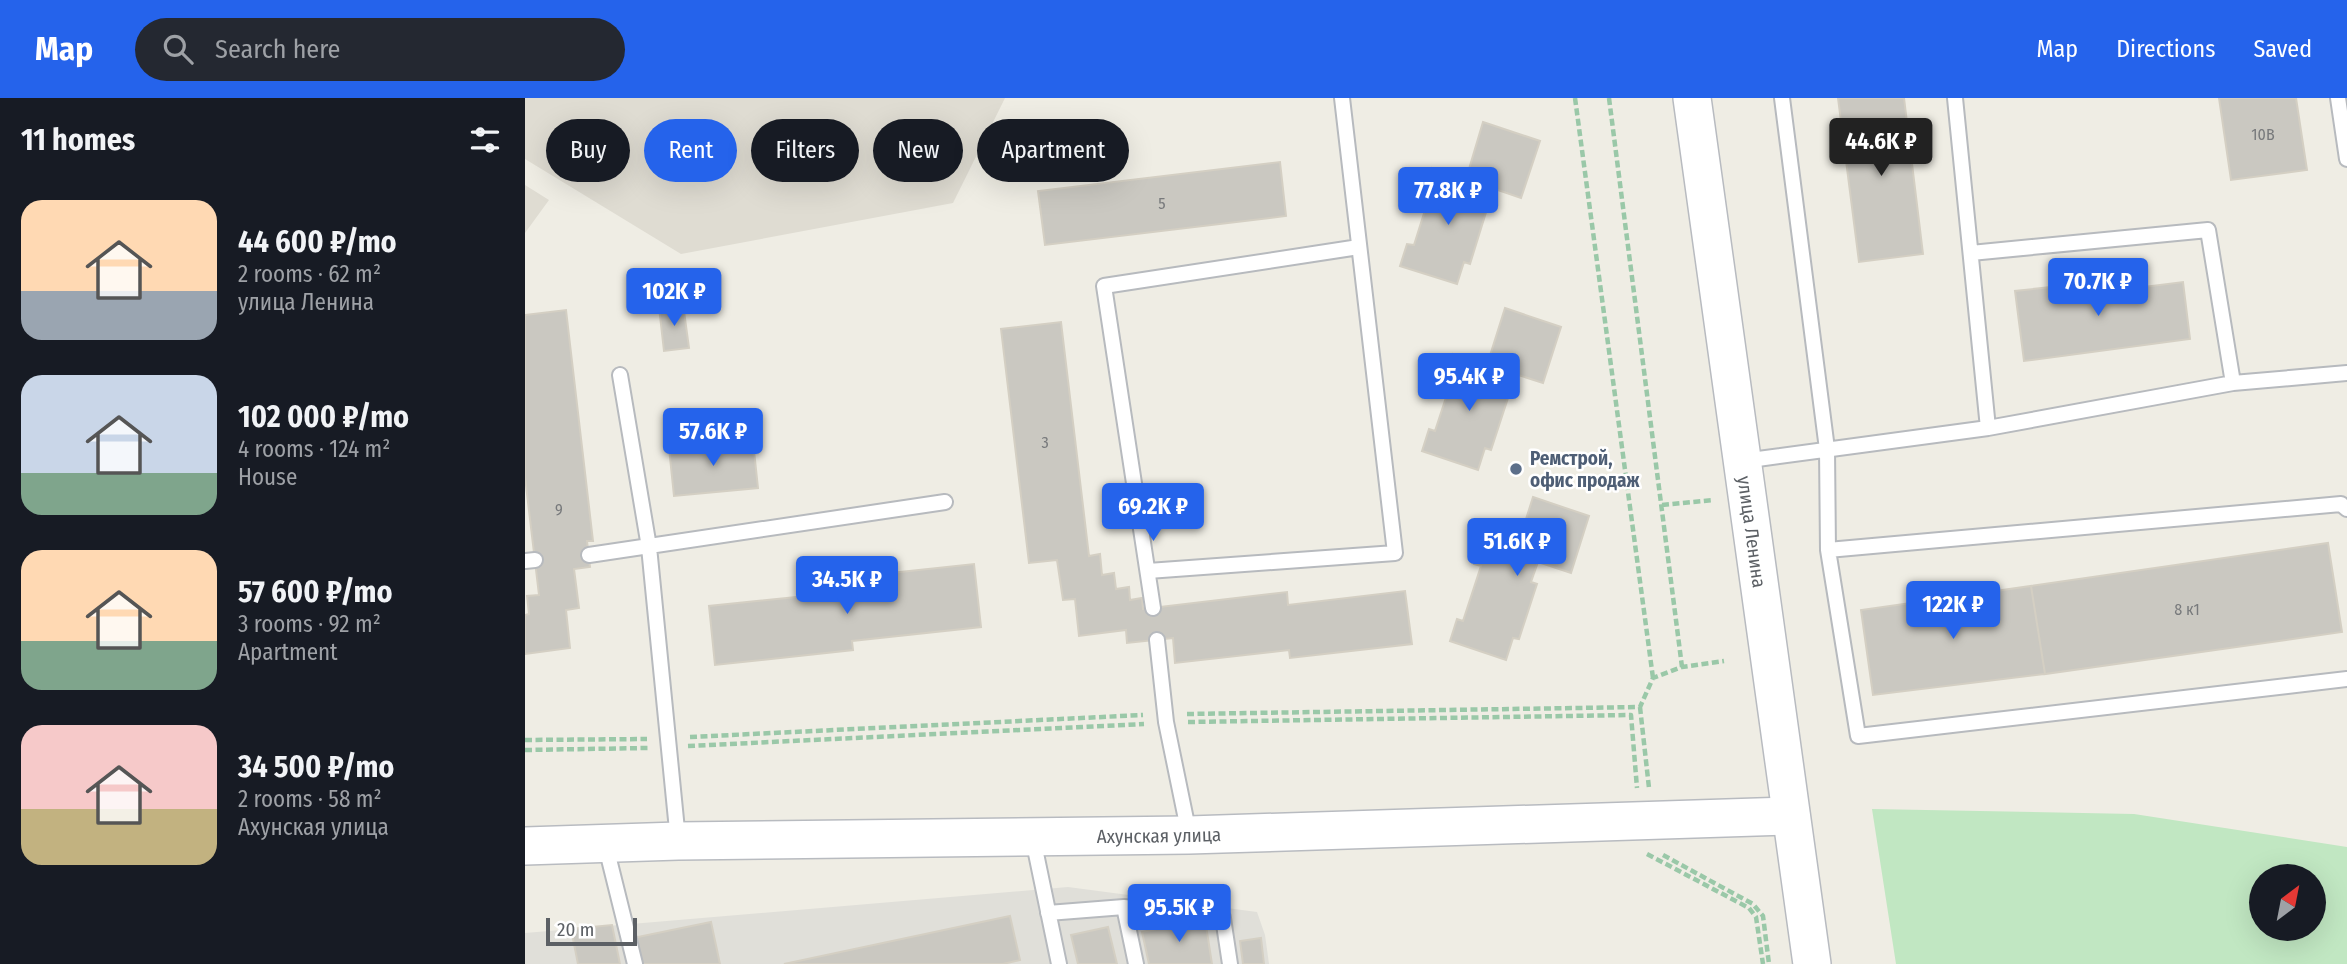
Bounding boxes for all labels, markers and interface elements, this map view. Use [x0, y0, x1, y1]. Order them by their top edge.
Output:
search box [135, 18, 625, 81]
text: Map [35, 29, 93, 69]
icon: search [159, 30, 197, 68]
text: Search here [215, 34, 340, 65]
text: Map [2037, 35, 2078, 63]
text: Directions [2116, 35, 2215, 63]
text: Saved [2253, 35, 2312, 63]
pin: 44.6K ₽ [1816, 118, 1946, 178]
chip: Buy [546, 119, 630, 182]
chip: Rent [644, 119, 737, 182]
chip: Filters [751, 119, 859, 182]
chip: New [873, 119, 963, 182]
chip: Apartment [977, 119, 1129, 182]
icon: filters [466, 121, 504, 159]
text: 11 homes [21, 122, 135, 158]
house number: 10В [2251, 125, 2275, 144]
text: 44.6K ₽ [1845, 127, 1917, 155]
pin: 77.8K ₽ [1383, 167, 1513, 227]
text: 77.8K ₽ [1414, 176, 1482, 204]
house number: 5 [1158, 194, 1166, 213]
text: 44 600 ₽/mo [238, 224, 397, 260]
icon: home [77, 228, 161, 312]
pin: 70.7K ₽ [2033, 258, 2163, 318]
text: 2 rooms · 62 m² [238, 260, 381, 288]
text: 70.7K ₽ [2064, 267, 2132, 295]
pin: 102K ₽ [617, 268, 731, 328]
text: 102K ₽ [642, 277, 706, 305]
text: улица Ленина [238, 288, 374, 316]
pin: 95.4K ₽ [1404, 354, 1534, 413]
text: 95.4K ₽ [1434, 362, 1504, 390]
text: 102 000 ₽/mo [238, 399, 409, 435]
icon: home [77, 403, 161, 487]
pin: 57.6K ₽ [648, 408, 778, 468]
text: 57.6K ₽ [679, 417, 747, 445]
house number: 3 [1041, 433, 1049, 452]
text: 4 rooms · 124 m² [238, 435, 390, 463]
place label: Ремстрой, офис продаж [1530, 447, 1639, 492]
marker: Ремстрой, офис продаж [1508, 461, 1524, 477]
text: House [238, 463, 297, 491]
street label: улица Ленина [1733, 475, 1771, 589]
pin: 69.2K ₽ [1088, 484, 1218, 543]
text: 69.2K ₽ [1118, 492, 1188, 520]
house number: 9 [555, 500, 563, 519]
pin: 51.6K ₽ [1452, 518, 1582, 578]
text: 51.6K ₽ [1483, 527, 1551, 555]
pin: 34.5K ₽ [782, 556, 912, 616]
text: 34.5K ₽ [812, 565, 882, 593]
text: 57 600 ₽/mo [238, 574, 393, 610]
icon: home [77, 578, 161, 662]
pin: 122K ₽ [1896, 582, 2010, 641]
text: 122K ₽ [1922, 590, 1984, 618]
house number: 8 к1 [2174, 600, 2200, 619]
text: 3 rooms · 92 m² [238, 610, 381, 638]
text: Apartment [238, 638, 338, 666]
text: 34 500 ₽/mo [238, 749, 394, 785]
icon: home [77, 753, 161, 837]
text: 2 rooms · 58 m² [238, 785, 382, 813]
text: Ахунская улица [238, 813, 389, 841]
street label: Ахунская улица [1096, 822, 1222, 848]
north arrow [2249, 864, 2326, 942]
map controls [2249, 864, 2326, 941]
pin: 95.5K ₽ [1114, 884, 1244, 944]
text: 95.5K ₽ [1144, 893, 1214, 921]
scale bar [546, 915, 637, 947]
text: 20 m [557, 918, 594, 941]

